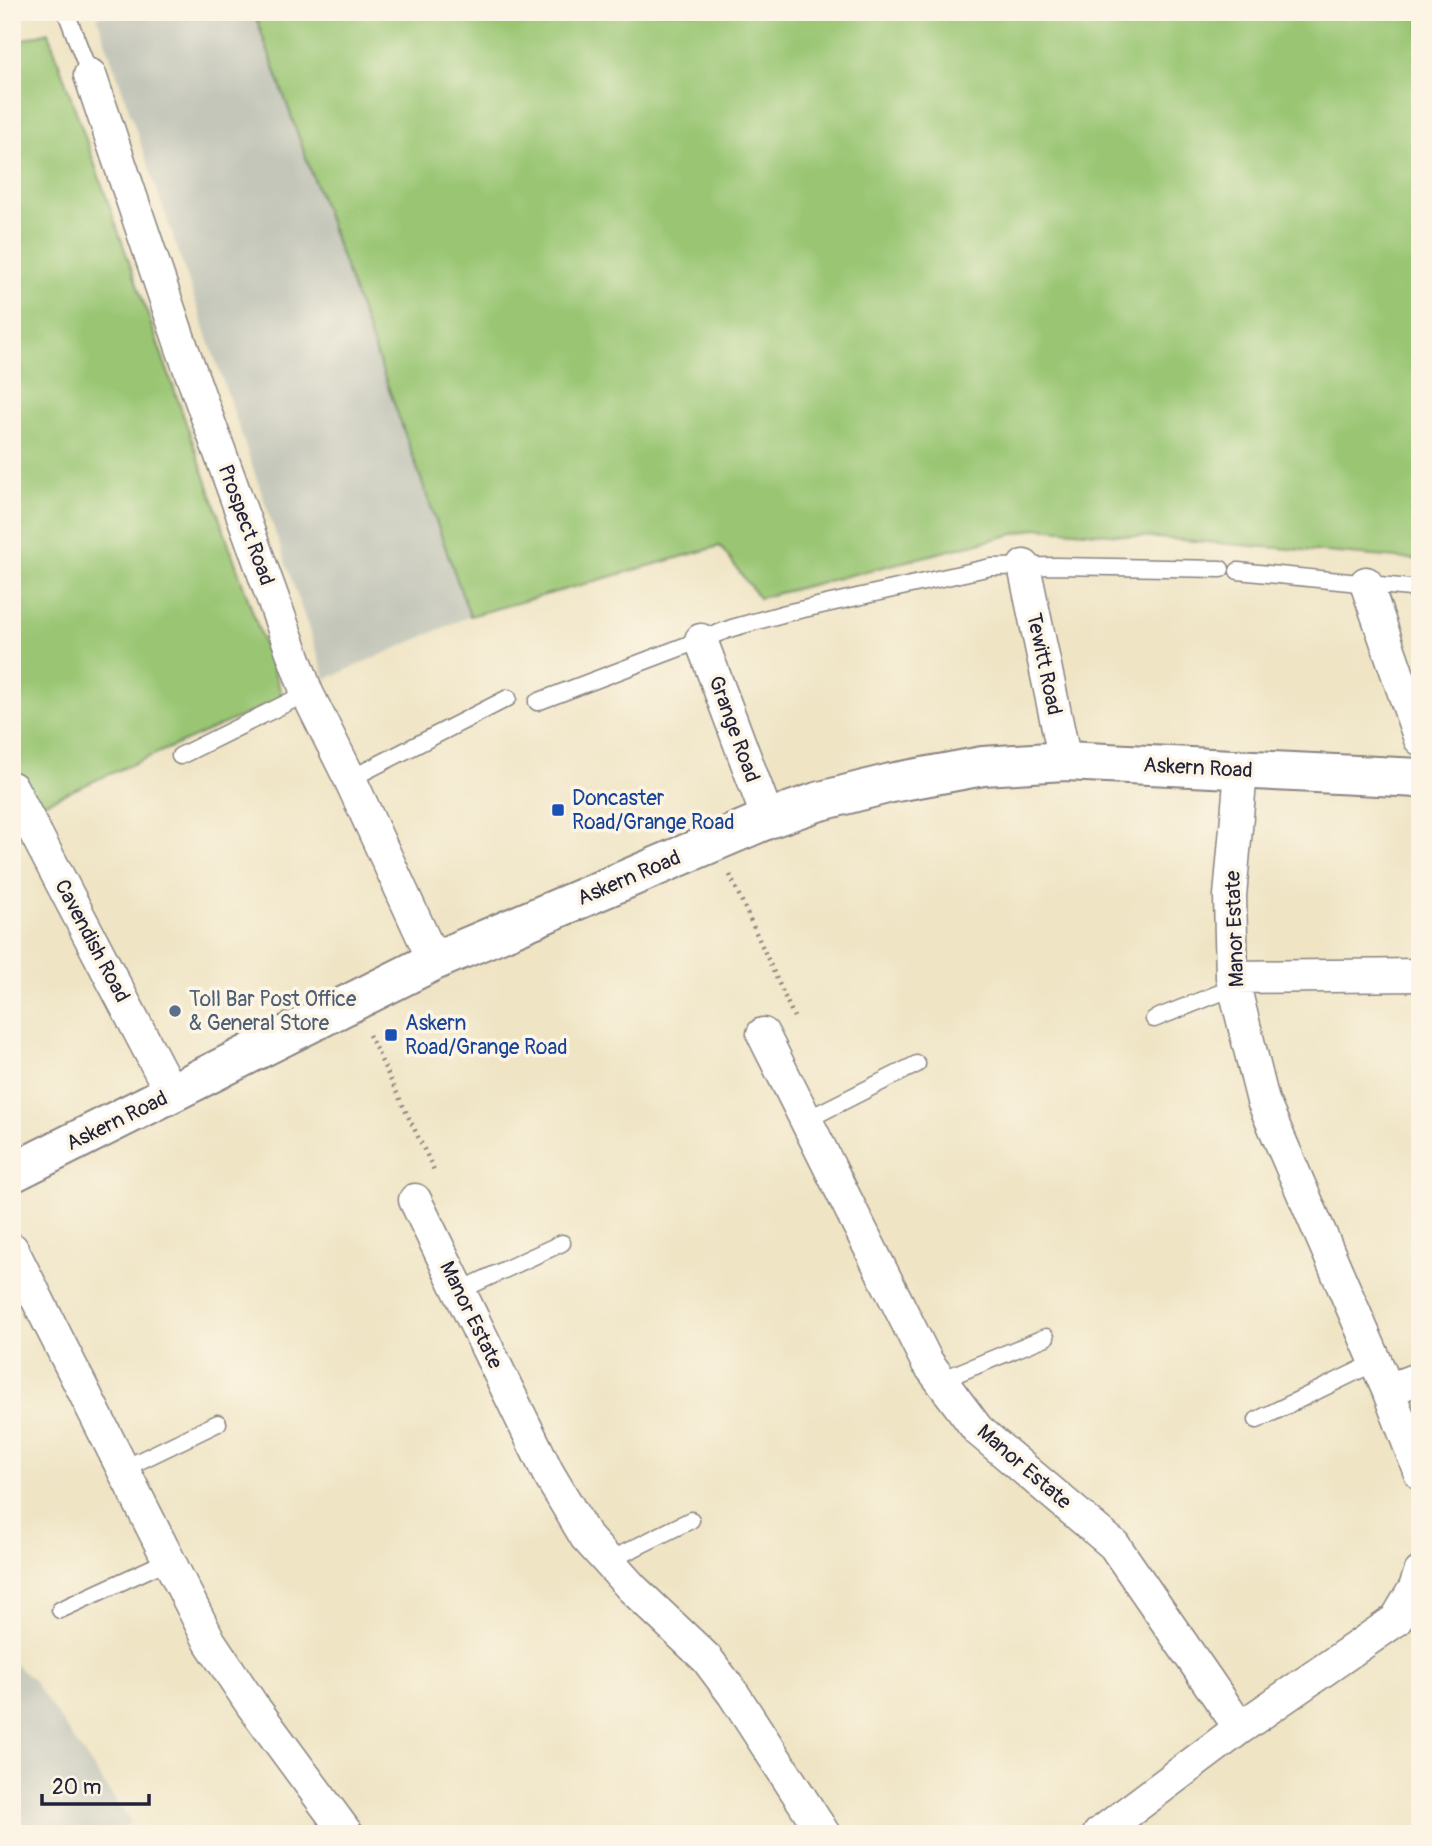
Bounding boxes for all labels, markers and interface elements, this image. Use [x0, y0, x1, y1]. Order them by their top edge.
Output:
street label: Prospect Road [212, 461, 280, 589]
street label: Tewitt Road [1020, 611, 1068, 717]
street label: Grange Road [702, 672, 766, 786]
street label: Askern Road [1143, 752, 1253, 784]
place label: Doncaster Road/Grange Road [572, 785, 734, 836]
marker: Doncaster Road/Grange Road [550, 802, 566, 818]
street label: Askern Road [573, 844, 685, 912]
street label: Manor Estate [1219, 870, 1251, 988]
street label: Cavendish Road [48, 875, 136, 1007]
place label: Toll Bar Post Office & General Store [189, 986, 357, 1037]
marker: Toll Bar Post Office & General Store [167, 1003, 183, 1019]
place label: Askern Road/Grange Road [405, 1010, 567, 1061]
marker: Askern Road/Grange Road [383, 1027, 399, 1043]
street label: Askern Road [62, 1085, 172, 1157]
street label: Manor Estate [433, 1257, 509, 1374]
street label: Manor Estate [971, 1419, 1077, 1516]
scale bar [42, 1762, 149, 1806]
text: 20 m [52, 1774, 101, 1801]

